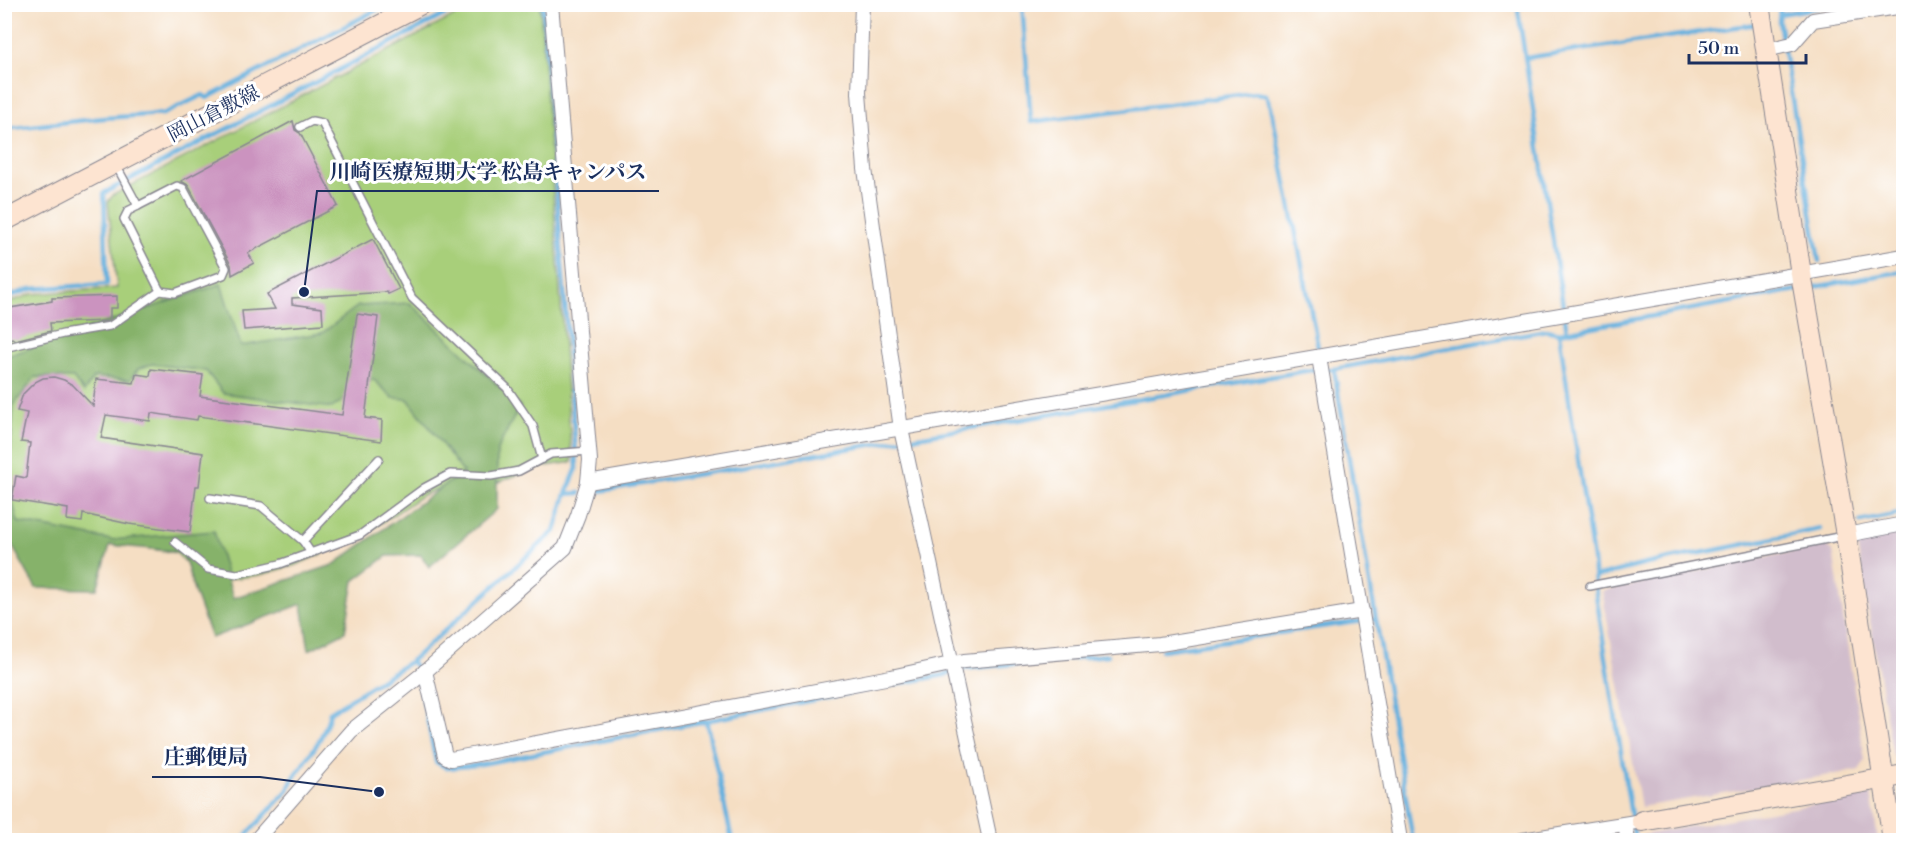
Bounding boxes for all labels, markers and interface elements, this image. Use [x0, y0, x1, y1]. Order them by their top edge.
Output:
scale bar [1689, 27, 1806, 65]
text: 50 m [1698, 37, 1740, 60]
street label: 岡山倉敷線 [163, 80, 264, 148]
callout: 川崎医療短期大学 松島キャンパス [317, 152, 659, 191]
text: 川崎医療短期大学 松島キャンパス [330, 160, 646, 186]
callout: 庄郵便局 [152, 738, 260, 777]
text: 庄郵便局 [164, 745, 248, 771]

